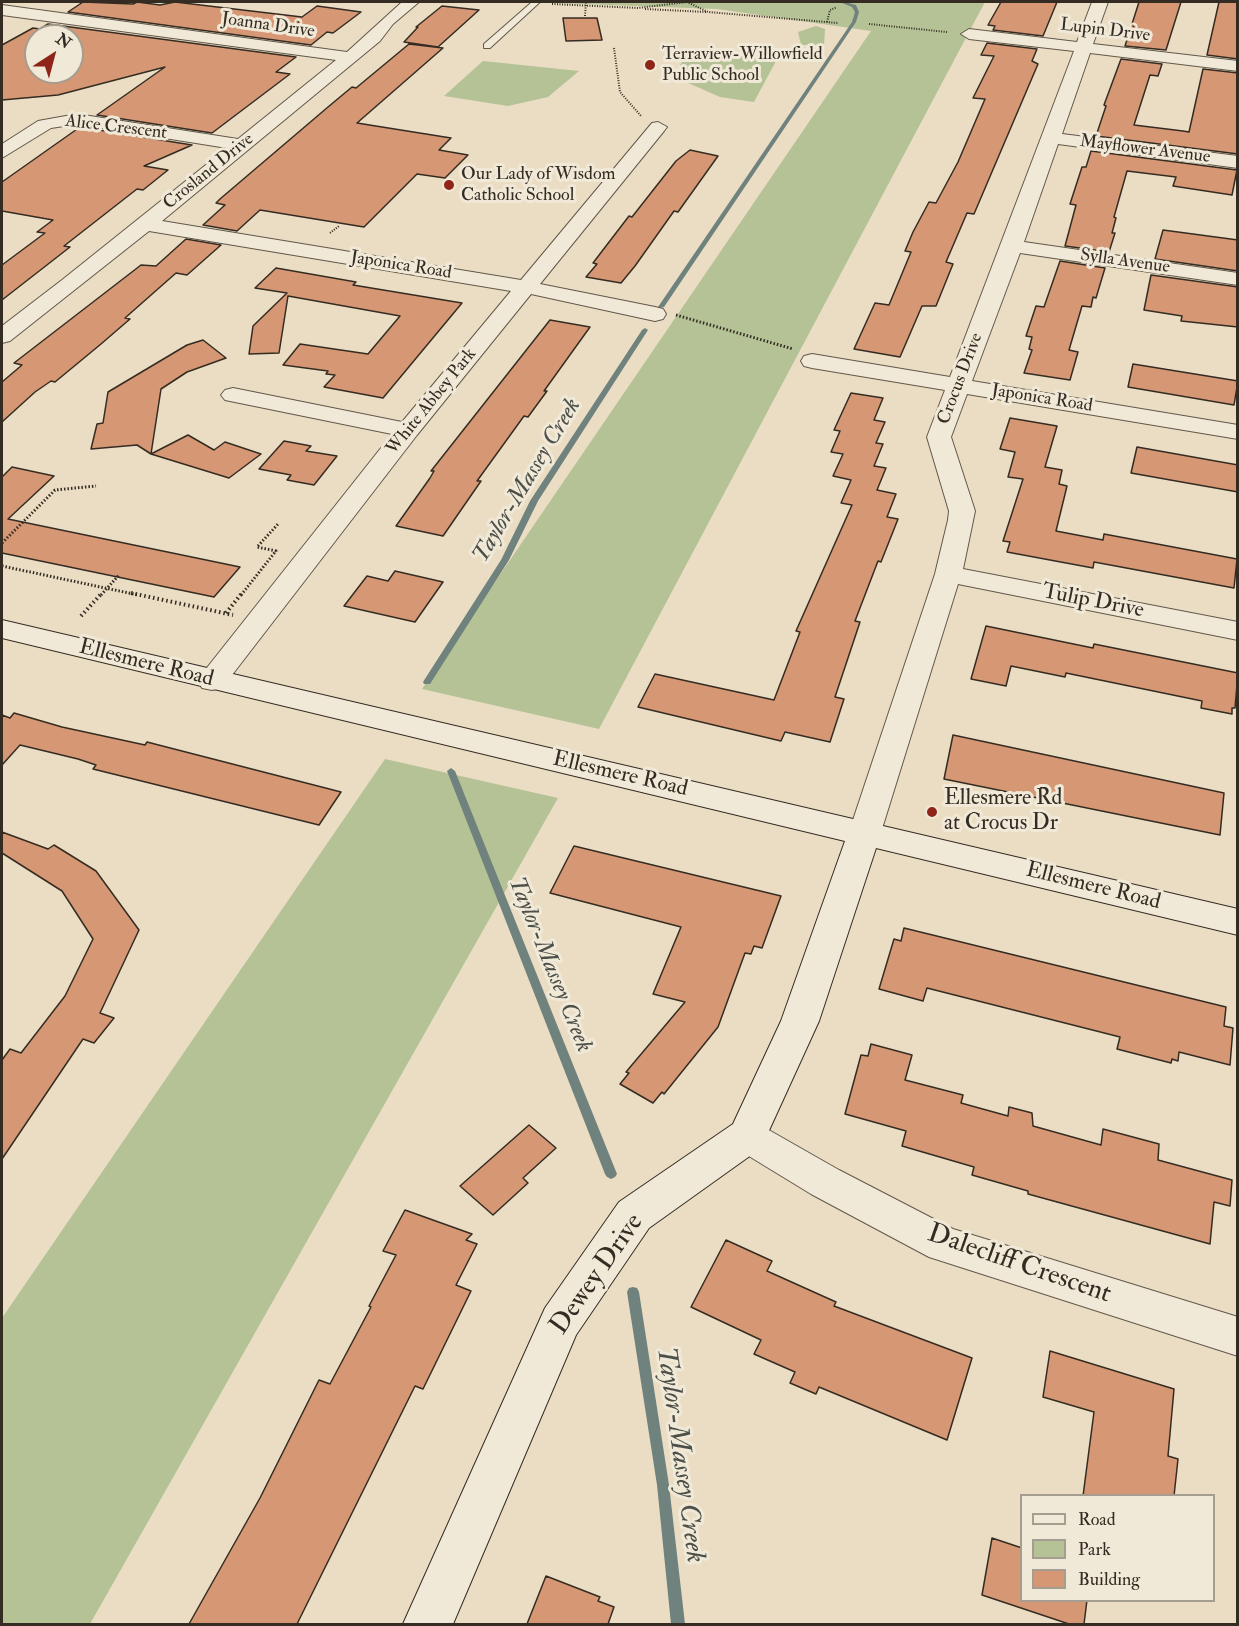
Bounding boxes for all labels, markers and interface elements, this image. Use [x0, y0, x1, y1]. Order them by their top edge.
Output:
street label: Joanna Drive [220, 9, 316, 43]
street label: Lupin Drive [1059, 15, 1151, 47]
north arrow [24, 24, 84, 84]
text: N [52, 29, 75, 53]
place label: Terraview-Willowfield Public School [662, 44, 823, 86]
marker: Terraview-Willowfield Public School [643, 58, 657, 72]
street label: Alice Crescent [64, 111, 168, 145]
street label: Crosland Drive [160, 129, 258, 215]
street label: Mayflower Avenue [1078, 131, 1212, 169]
place label: Our Lady of Wisdom Catholic School [461, 164, 616, 207]
marker: Our Lady of Wisdom Catholic School [442, 178, 456, 192]
street label: Sylla Avenue [1079, 245, 1171, 279]
street label: Japonica Road [349, 247, 453, 285]
street label: Crocus Drive [934, 330, 988, 428]
street label: White Abbey Park [382, 344, 482, 460]
street label: Japonica Road [990, 380, 1094, 418]
water label: Taylor-Massey Creek [468, 394, 588, 568]
street label: Tulip Drive [1040, 579, 1146, 625]
street label: Ellesmere Road [76, 635, 216, 693]
street label: Ellesmere Road [550, 747, 690, 803]
place label: Ellesmere Rd at Crocus Dr [944, 786, 1062, 837]
marker: Ellesmere Rd at Crocus Dr [925, 805, 939, 819]
street label: Ellesmere Road [1023, 858, 1163, 916]
water label: Taylor-Massey Creek [501, 873, 597, 1057]
street label: Dewey Drive [544, 1208, 652, 1342]
street label: Dalecliff Crescent [923, 1218, 1115, 1312]
water label: Taylor-Massey Creek [647, 1345, 711, 1565]
legend [1020, 1494, 1215, 1602]
text: Road [1078, 1508, 1116, 1531]
text: Park [1078, 1538, 1111, 1561]
text: Building [1078, 1568, 1140, 1591]

